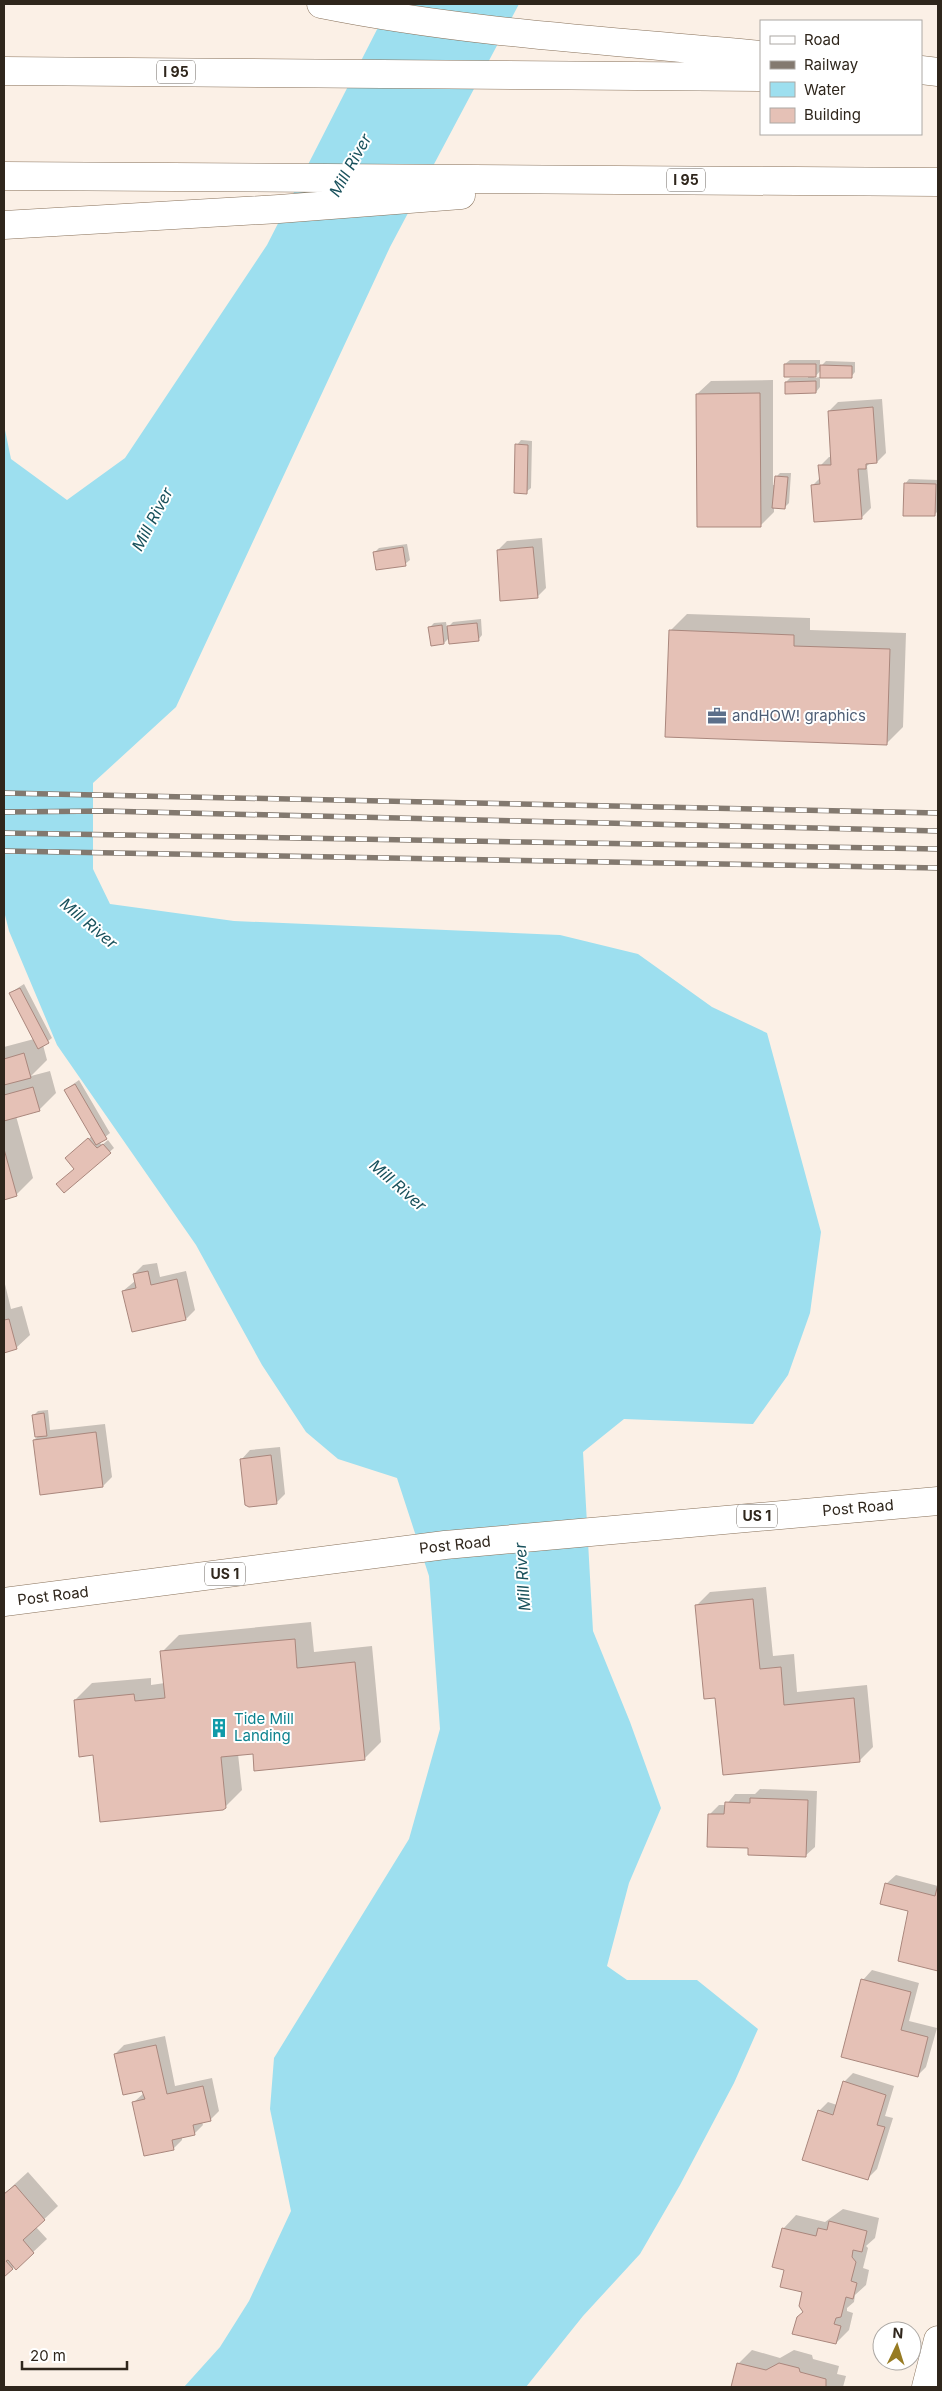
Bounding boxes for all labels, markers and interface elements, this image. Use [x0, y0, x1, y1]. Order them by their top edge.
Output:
legend [760, 20, 922, 135]
text: Road [804, 30, 840, 49]
text: Railway [804, 55, 859, 74]
road number: I 95 [157, 61, 195, 84]
text: Water [804, 80, 846, 99]
text: Building [804, 105, 861, 124]
water label: Mill River [325, 129, 376, 200]
road number: I 95 [667, 168, 705, 192]
water label: Mill River [127, 483, 177, 554]
office icon: andHOW! graphics [706, 705, 728, 727]
place label: andHOW! graphics [732, 706, 866, 725]
water label: Mill River [56, 893, 122, 953]
water label: Mill River [366, 1155, 431, 1216]
street label: Post Road [821, 1495, 895, 1520]
road number: US 1 [737, 1504, 777, 1528]
street label: Post Road [418, 1531, 492, 1558]
water label: Mill River [510, 1541, 534, 1612]
road number: US 1 [205, 1562, 245, 1586]
street label: Post Road [16, 1582, 90, 1609]
place label: Tide Mill Landing [234, 1709, 294, 1745]
building icon: Tide Mill Landing [208, 1717, 230, 1739]
north arrow [872, 2321, 922, 2371]
text: N [892, 2324, 904, 2341]
scale bar [22, 2338, 128, 2370]
text: 20 m [30, 2346, 66, 2365]

